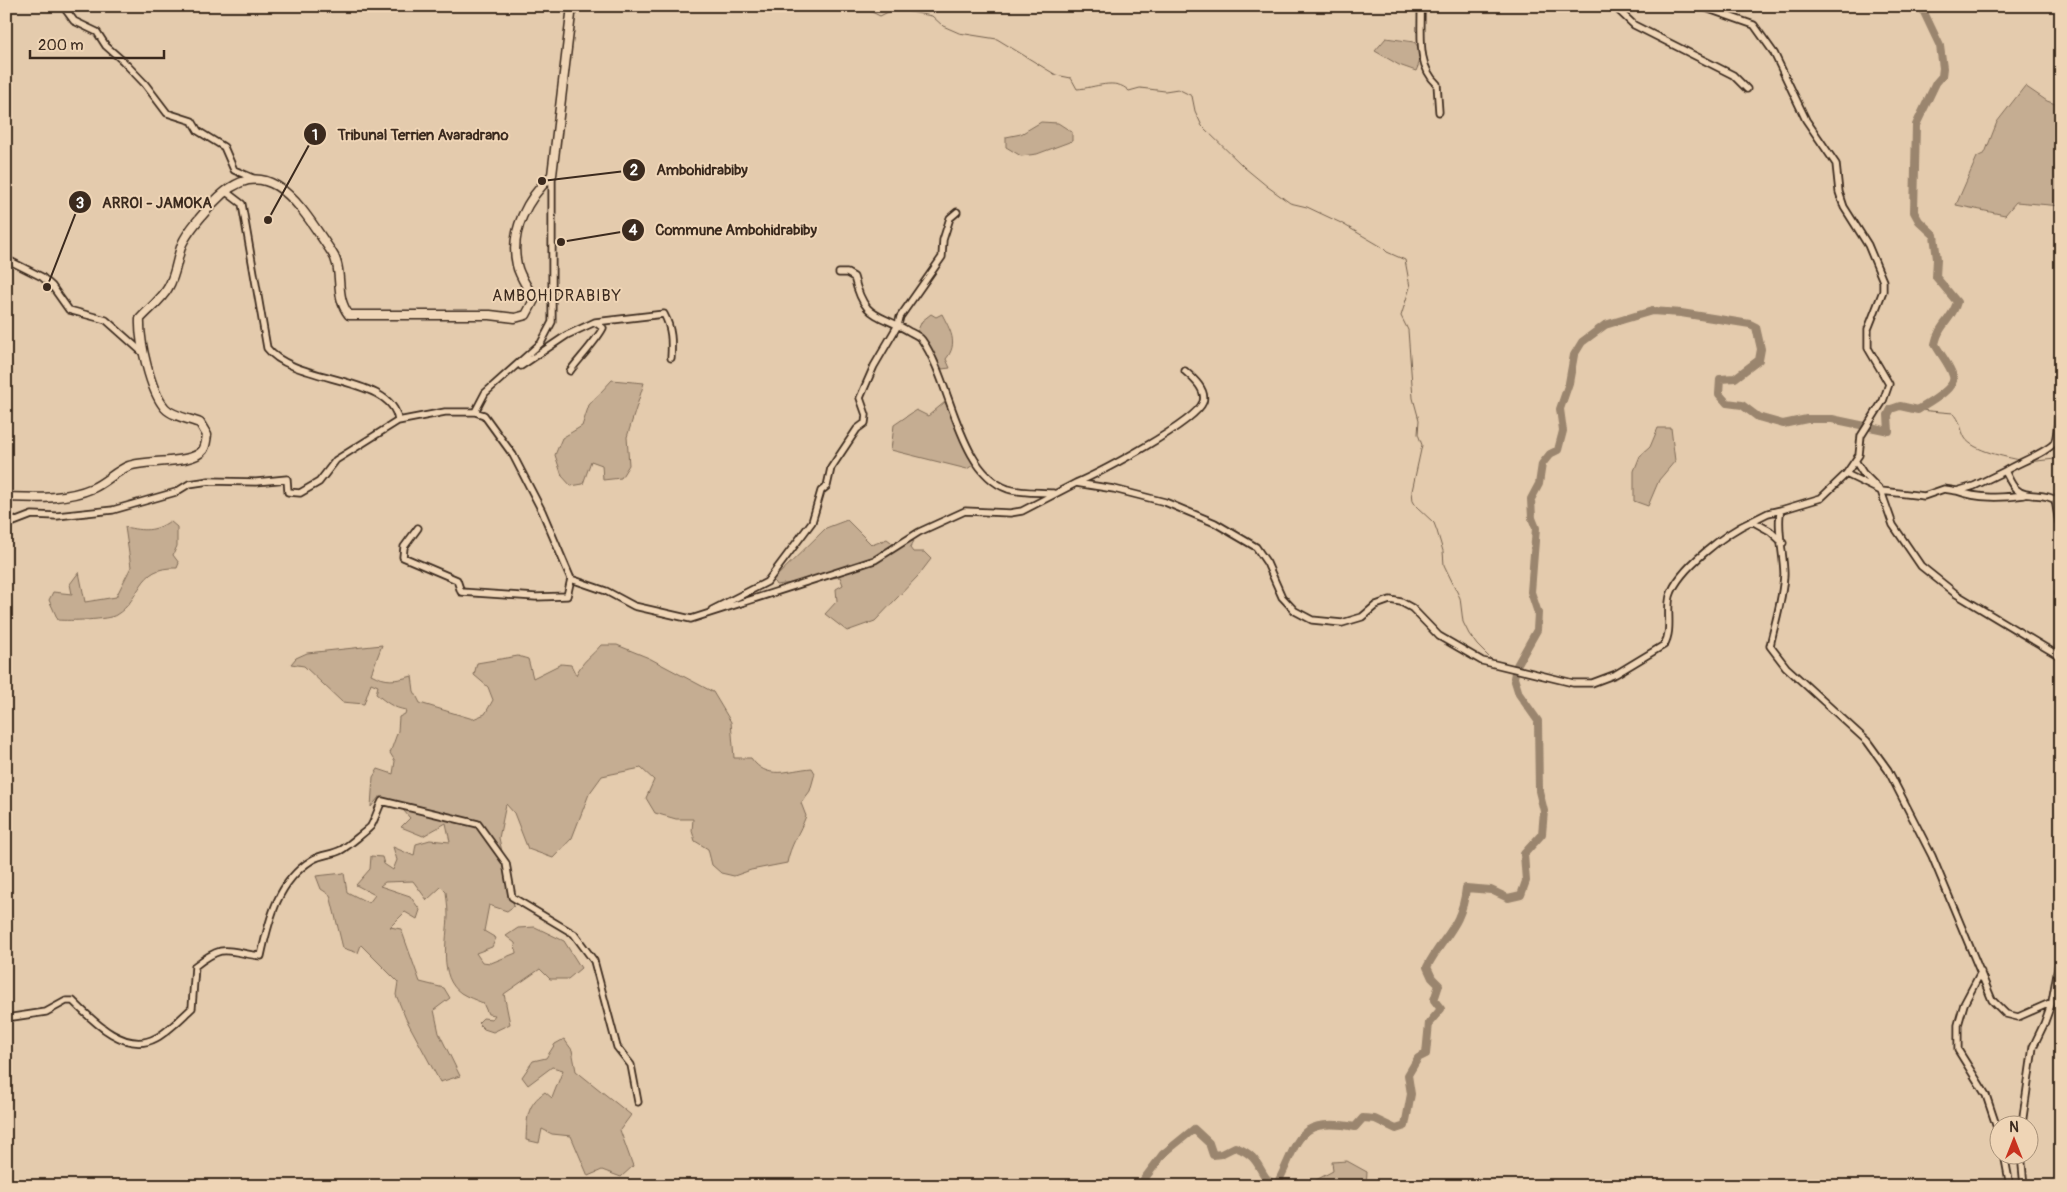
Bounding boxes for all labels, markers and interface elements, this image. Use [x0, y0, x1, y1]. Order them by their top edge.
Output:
scale bar [30, 28, 164, 60]
text: 200 m [38, 36, 83, 55]
callout: Tribunal Terrien Avaradrano [303, 119, 519, 149]
text: 1 [312, 126, 318, 145]
text: Tribunal Terrien Avaradrano [336, 126, 509, 145]
callout: Ambohidrabiby [622, 155, 758, 185]
text: 2 [630, 161, 638, 180]
text: Ambohidrabiby [656, 161, 748, 180]
callout: ARROI - JAMOKA [67, 187, 222, 217]
text: 3 [76, 194, 84, 213]
text: ARROI - JAMOKA [102, 194, 212, 213]
callout: Commune Ambohidrabiby [620, 215, 827, 245]
text: 4 [629, 221, 638, 240]
text: Commune Ambohidrabiby [655, 221, 817, 240]
district label: AMBOHIDRABIBY [492, 286, 622, 306]
north arrow [1990, 1114, 2040, 1164]
text: N [2009, 1119, 2019, 1136]

